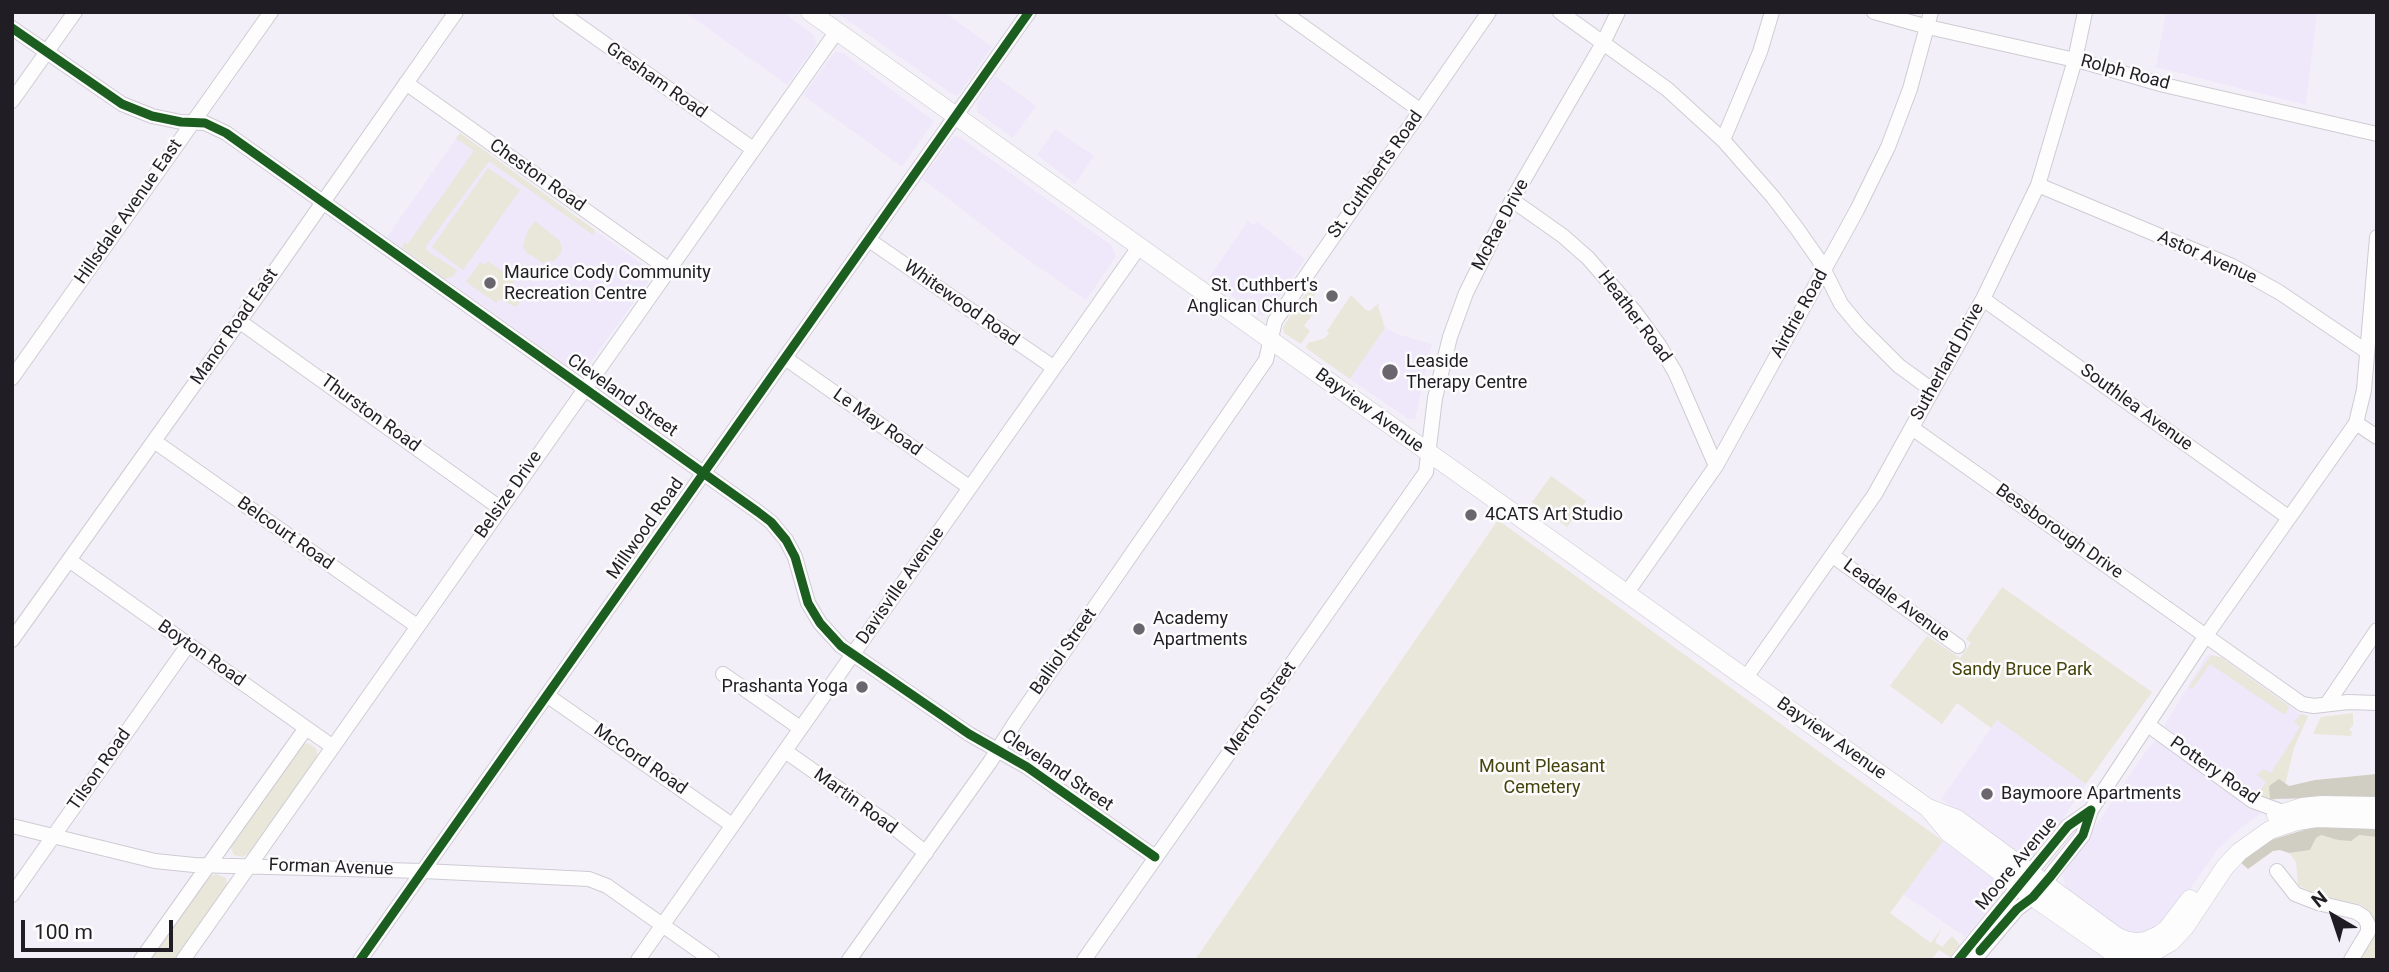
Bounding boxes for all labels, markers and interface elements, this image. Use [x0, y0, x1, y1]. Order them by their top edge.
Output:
street label: Gresham Road [601, 38, 711, 124]
street label: Rolph Road [2078, 51, 2172, 95]
street label: St. Cuthberts Road [1324, 107, 1428, 243]
street label: Hillsdale Avenue East [71, 135, 187, 289]
street label: Cheston Road [485, 135, 589, 217]
street label: McRae Drive [1468, 176, 1534, 274]
street label: Astor Avenue [2154, 226, 2260, 290]
street label: Whitewood Road [899, 256, 1023, 352]
place label: Maurice Cody Community Recreation Centre [504, 262, 711, 304]
street label: Manor Road East [187, 265, 283, 389]
street label: Airdrie Road [1767, 266, 1833, 362]
street label: Heather Road [1592, 267, 1676, 367]
marker: Maurice Cody Community Recreation Centre [482, 275, 498, 291]
place label: St. Cuthbert's Anglican Church [1187, 275, 1318, 318]
marker: St. Cuthbert's Anglican Church [1324, 288, 1340, 304]
street label: Sutherland Drive [1907, 299, 1989, 425]
street label: Cleveland Street [563, 350, 681, 442]
place label: Leaside Therapy Centre [1406, 351, 1527, 394]
street label: Southlea Avenue [2076, 360, 2196, 456]
marker: Leaside Therapy Centre [1380, 362, 1400, 382]
street label: Bayview Avenue [1311, 364, 1427, 458]
street label: Thurston Road [316, 371, 424, 457]
street label: Le May Road [828, 385, 926, 461]
street label: Belsize Drive [471, 447, 547, 543]
street label: Millwood Road [603, 474, 689, 584]
street label: Bessborough Drive [1991, 480, 2127, 584]
street label: Belcourt Road [233, 493, 337, 575]
place label: 4CATS Art Studio [1485, 504, 1623, 526]
marker: 4CATS Art Studio [1463, 507, 1479, 523]
street label: Davisville Avenue [852, 523, 950, 649]
street label: Leadale Avenue [1839, 555, 1953, 647]
street label: Balliol Street [1026, 605, 1102, 699]
place label: Academy Apartments [1153, 608, 1248, 650]
street label: Boyton Road [153, 616, 249, 692]
marker: Academy Apartments [1131, 621, 1147, 637]
street label: Merton Street [1221, 658, 1301, 760]
park label: Sandy Bruce Park [1952, 659, 2092, 681]
place label: Prashanta Yoga [722, 676, 848, 698]
marker: Prashanta Yoga [854, 679, 870, 695]
street label: Bayview Avenue [1772, 693, 1890, 785]
street label: McCord Road [589, 720, 691, 800]
street label: Tilson Road [64, 725, 136, 815]
street label: Cleveland Street [997, 726, 1117, 816]
street label: Pottery Road [2165, 733, 2263, 809]
park label: Mount Pleasant Cemetery [1479, 756, 1605, 798]
street label: Martin Road [809, 764, 901, 840]
place label: Baymoore Apartments [2001, 783, 2181, 805]
marker: Baymoore Apartments [1979, 786, 1995, 802]
street label: Moore Avenue [1972, 813, 2062, 915]
street label: Forman Avenue [268, 855, 394, 881]
north arrow [2298, 881, 2368, 951]
text: N [2307, 886, 2332, 912]
scale bar [24, 906, 177, 950]
text: 100 m [34, 920, 93, 944]

